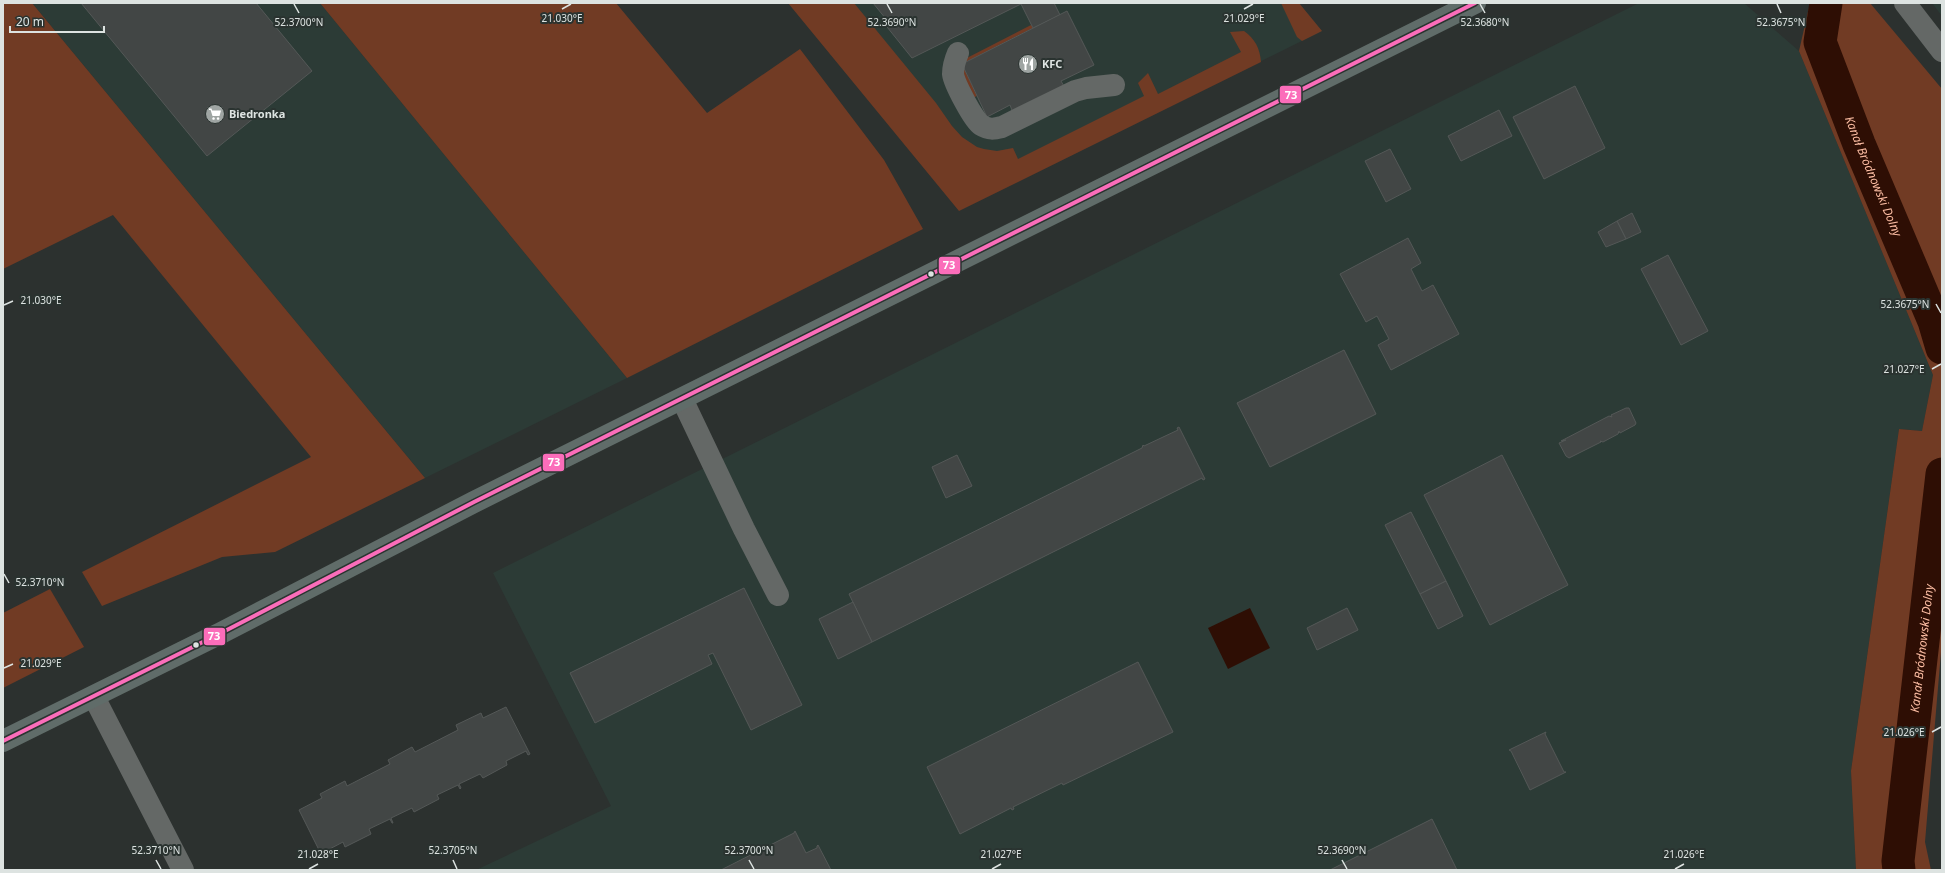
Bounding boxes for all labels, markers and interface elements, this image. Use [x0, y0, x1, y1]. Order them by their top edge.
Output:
scale bar [10, 8, 104, 34]
text: 21.030°E [541, 11, 583, 25]
text: 21.029°E [1223, 11, 1265, 25]
text: 20 m [16, 13, 44, 30]
text: 52.3700°N [275, 15, 323, 29]
text: 52.3690°N [868, 15, 916, 29]
text: 52.3680°N [1461, 15, 1509, 29]
text: 52.3675°N [1757, 15, 1805, 29]
restaurant icon: KFC [1017, 53, 1039, 75]
place label: KFC [1042, 56, 1062, 71]
line badge: 73 [1279, 85, 1302, 104]
text: 73 [1285, 87, 1297, 102]
supermarket icon: Biedronka [204, 103, 226, 125]
place label: Biedronka [229, 106, 285, 121]
water label: Kanał Bródnowski Dolny [1841, 114, 1907, 240]
line badge: 73 [938, 256, 961, 275]
text: 73 [943, 257, 955, 272]
unlabelled marker [926, 269, 936, 279]
text: 21.030°E [20, 293, 62, 307]
text: 52.3675°N [1881, 297, 1929, 311]
text: 21.027°E [1883, 362, 1925, 376]
line badge: 73 [542, 453, 565, 472]
text: 73 [548, 454, 560, 469]
text: 52.3710°N [16, 575, 64, 589]
water label: Kanał Bródnowski Dolny [1906, 582, 1938, 713]
line badge: 73 [203, 627, 226, 646]
text: 73 [208, 628, 220, 643]
unlabelled marker [191, 640, 201, 650]
text: 21.029°E [20, 656, 62, 670]
text: 21.026°E [1883, 725, 1925, 739]
text: 52.3710°N [132, 843, 180, 857]
text: 52.3705°N [429, 843, 477, 857]
text: 52.3700°N [725, 843, 773, 857]
text: 52.3690°N [1318, 843, 1366, 857]
text: 21.028°E [297, 847, 339, 861]
text: 21.027°E [980, 847, 1022, 861]
text: 21.026°E [1663, 847, 1705, 861]

